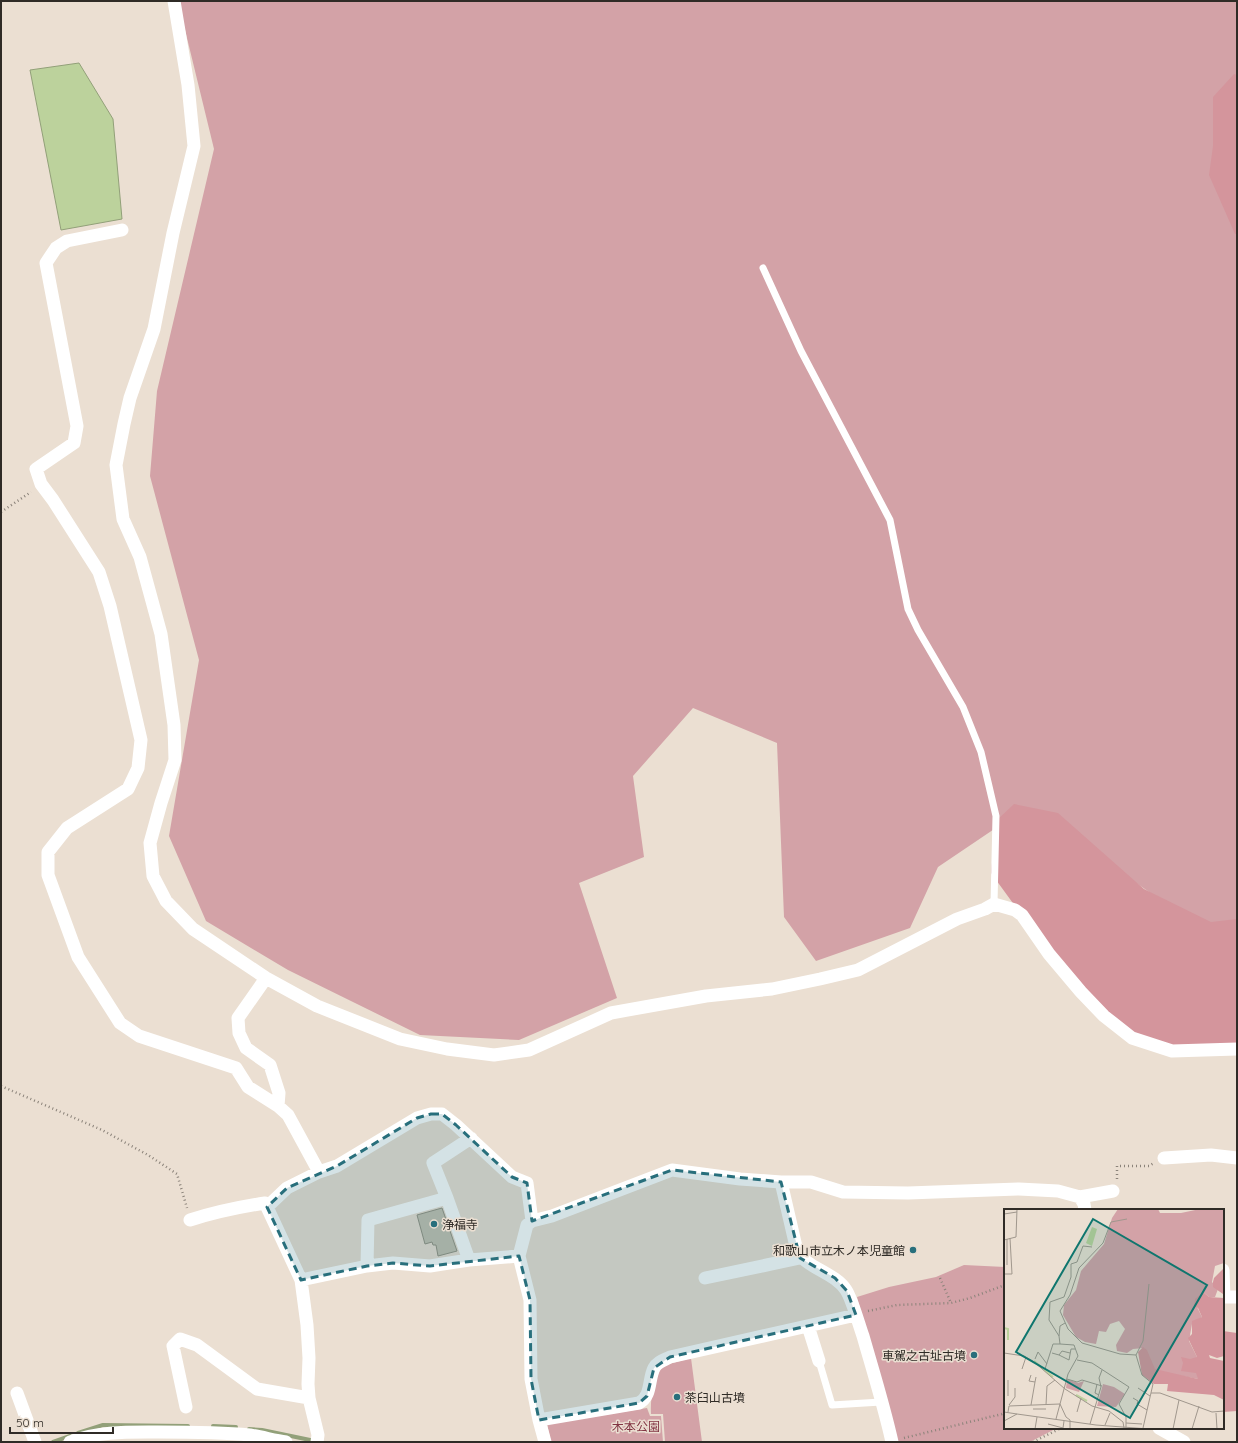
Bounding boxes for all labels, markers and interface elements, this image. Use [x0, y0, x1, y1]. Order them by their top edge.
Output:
inset map [1004, 1209, 1224, 1429]
place label: 浄福寺 [442, 1217, 478, 1232]
marker: 浄福寺 [429, 1219, 439, 1229]
place label: 和歌山市立木ノ本児童館 [773, 1243, 905, 1258]
marker: 和歌山市立木ノ本児童館 [908, 1245, 918, 1255]
place label: 車駕之古址古墳 [882, 1348, 966, 1363]
marker: 車駕之古址古墳 [969, 1350, 979, 1360]
place label: 茶臼山古墳 [685, 1390, 745, 1405]
marker: 茶臼山古墳 [672, 1392, 682, 1402]
scale bar [10, 1409, 113, 1435]
text: 50 m [16, 1415, 44, 1430]
park label: 木本公園 [612, 1419, 660, 1434]

